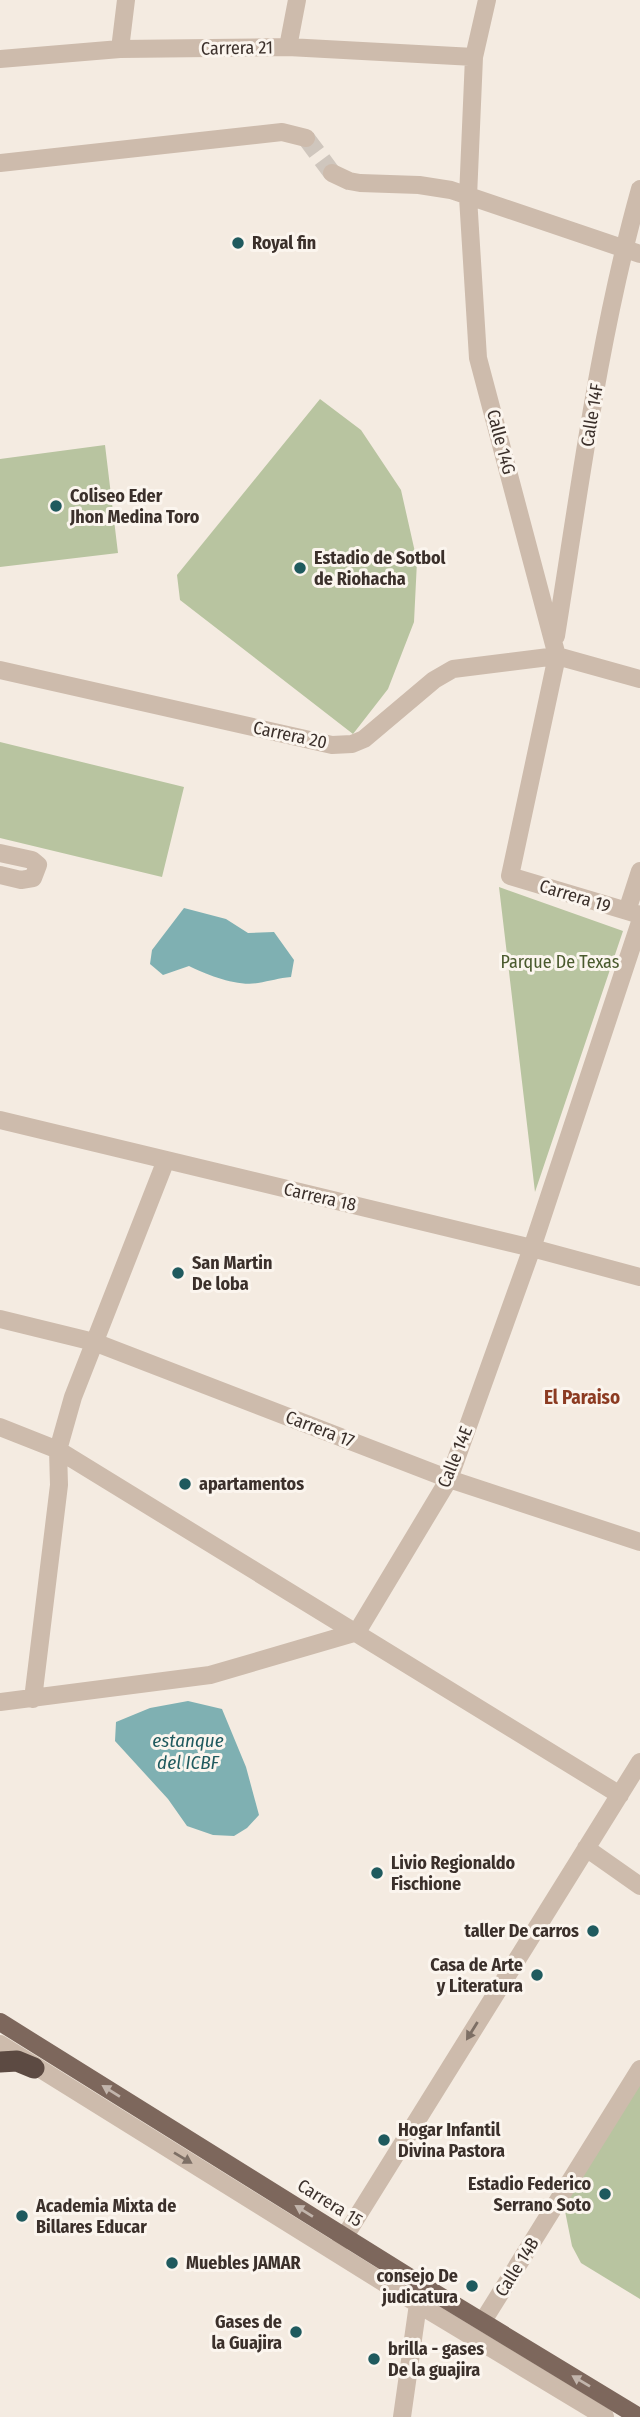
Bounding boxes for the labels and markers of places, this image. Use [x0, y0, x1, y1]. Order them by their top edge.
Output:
place label: Royal fin [252, 232, 316, 254]
marker: Royal fin [230, 235, 246, 251]
place label: Coliseo Eder Jhon Medina Toro [69, 485, 200, 528]
marker: Coliseo Eder Jhon Medina Toro [48, 498, 64, 514]
place label: Estadio de Sotbol de Riohacha [314, 547, 446, 590]
marker: Estadio de Sotbol de Riohacha [292, 560, 308, 576]
place label: San Martin De loba [192, 1252, 272, 1295]
marker: San Martin De loba [170, 1265, 186, 1281]
place label: apartamentos [199, 1473, 304, 1495]
marker: apartamentos [177, 1476, 193, 1492]
place label: Livio Regionaldo Fischione [391, 1852, 516, 1895]
marker: Livio Regionaldo Fischione [369, 1865, 385, 1881]
place label: taller De carros [465, 1920, 579, 1942]
marker: taller De carros [585, 1923, 601, 1939]
place label: Casa de Arte y Literatura [430, 1954, 523, 1997]
marker: Casa de Arte y Literatura [529, 1967, 545, 1983]
place label: Hogar Infantil Divina Pastora [398, 2119, 505, 2162]
marker: Hogar Infantil Divina Pastora [376, 2132, 392, 2148]
place label: Estadio Federico Serrano Soto [468, 2173, 591, 2216]
marker: Estadio Federico Serrano Soto [597, 2186, 613, 2202]
place label: Academia Mixta de Billares Educar [35, 2195, 176, 2238]
marker: Academia Mixta de Billares Educar [14, 2208, 30, 2224]
place label: Muebles JAMAR [186, 2252, 302, 2274]
marker: Muebles JAMAR [164, 2255, 180, 2271]
place label: consejo De judicatura [377, 2265, 458, 2308]
marker: consejo De judicatura [464, 2278, 480, 2294]
place label: Gases de la Guajira [211, 2311, 282, 2354]
marker: Gases de la Guajira [288, 2324, 304, 2340]
place label: brilla - gases De la guajira [388, 2338, 484, 2381]
marker: brilla - gases De la guajira [366, 2351, 382, 2367]

